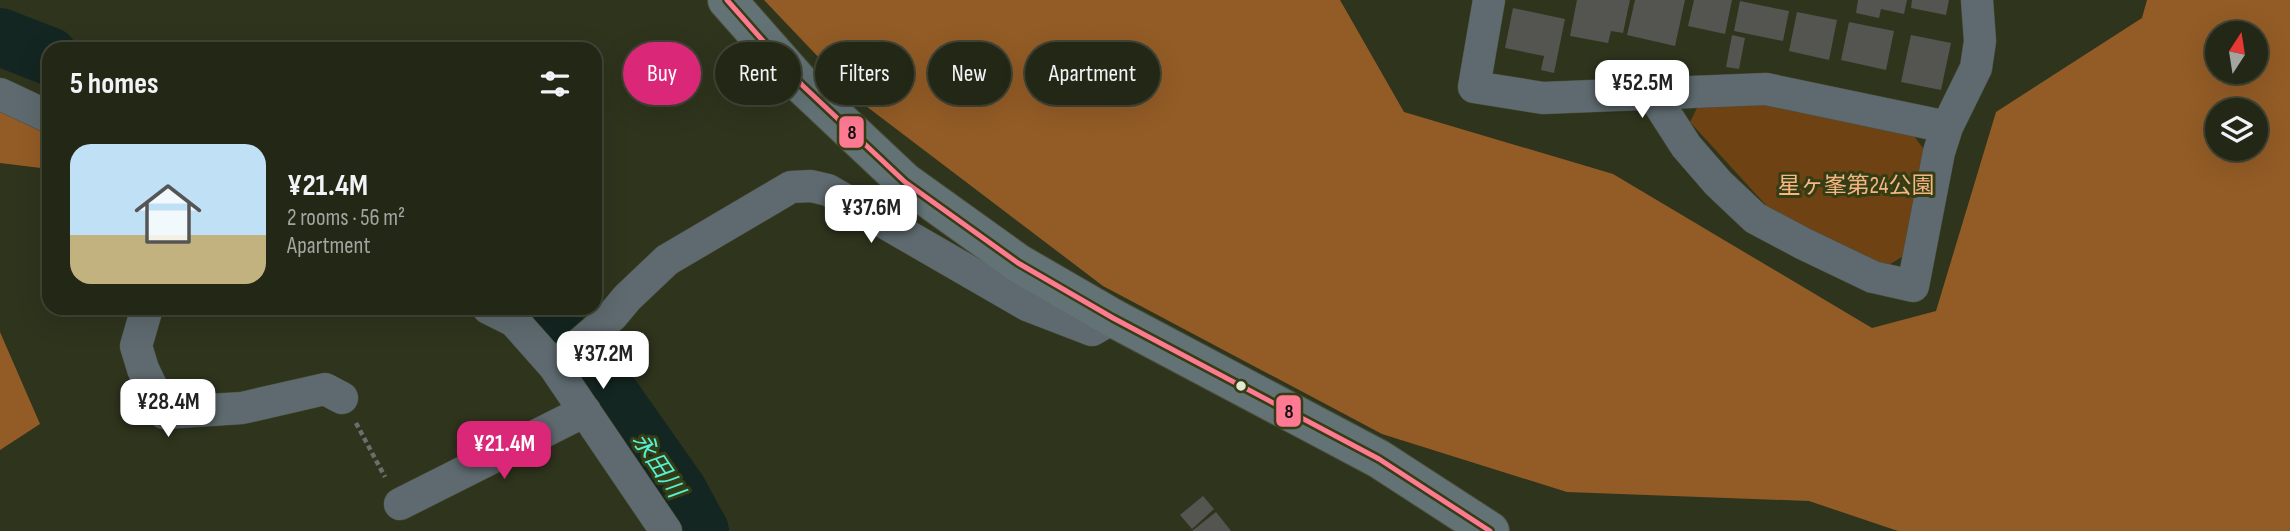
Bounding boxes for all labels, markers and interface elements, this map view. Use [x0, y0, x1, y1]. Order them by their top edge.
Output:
north arrow [2205, 21, 2268, 84]
map controls [2205, 21, 2268, 161]
chip: Buy [623, 42, 701, 105]
chip: Rent [715, 42, 801, 105]
chip: Filters [815, 42, 914, 105]
chip: New [928, 42, 1011, 105]
chip: Apartment [1025, 42, 1160, 105]
pin: ¥52.5M [1585, 60, 1699, 120]
icon: filters [536, 65, 574, 103]
text: 5 homes [70, 66, 159, 102]
text: ¥52.5M [1611, 69, 1673, 97]
button: layers [2205, 98, 2268, 161]
line badge: 8 [838, 115, 865, 149]
text: 8 [848, 122, 857, 145]
text: ¥21.4M [287, 168, 368, 204]
icon: home [126, 172, 210, 256]
park label: 星ヶ峯第24公園 [1778, 172, 1934, 200]
pin: ¥37.6M [814, 186, 928, 245]
text: ¥37.6M [841, 194, 901, 222]
text: 2 rooms · 56 m² [287, 204, 405, 232]
text: Apartment [287, 232, 371, 260]
pin: ¥37.2M [546, 332, 660, 391]
text: ¥37.2M [573, 340, 633, 368]
unlabelled marker [1234, 379, 1248, 393]
pin: ¥28.4M [111, 380, 225, 439]
text: ¥28.4M [136, 388, 200, 416]
line badge: 8 [1275, 394, 1302, 428]
text: 8 [1285, 401, 1294, 424]
pin: ¥21.4M [447, 421, 561, 481]
water label: 永田川 [626, 427, 692, 505]
text: ¥21.4M [473, 430, 535, 458]

